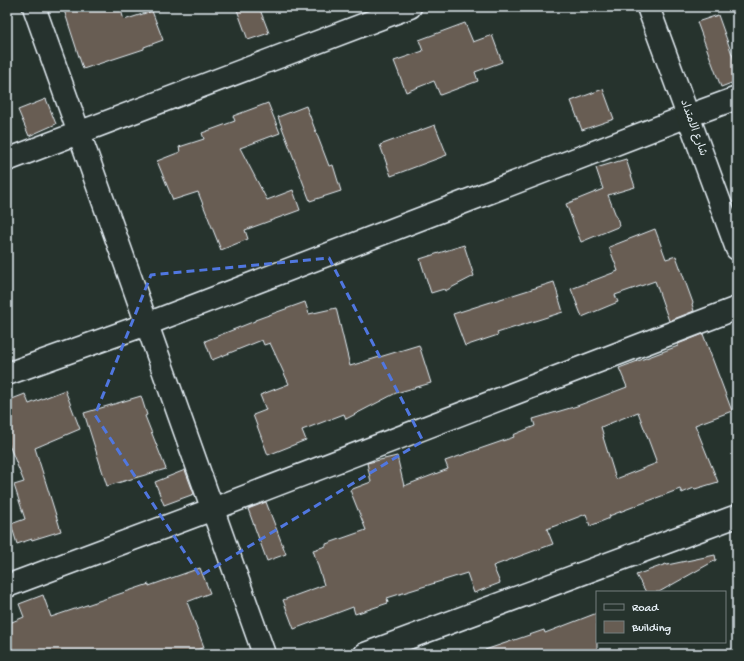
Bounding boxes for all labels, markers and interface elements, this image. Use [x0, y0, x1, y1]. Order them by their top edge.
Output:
street label: شارع الامتداد [676, 98, 710, 158]
legend [596, 591, 726, 643]
text: Road [632, 602, 659, 616]
text: Building [631, 622, 671, 636]

